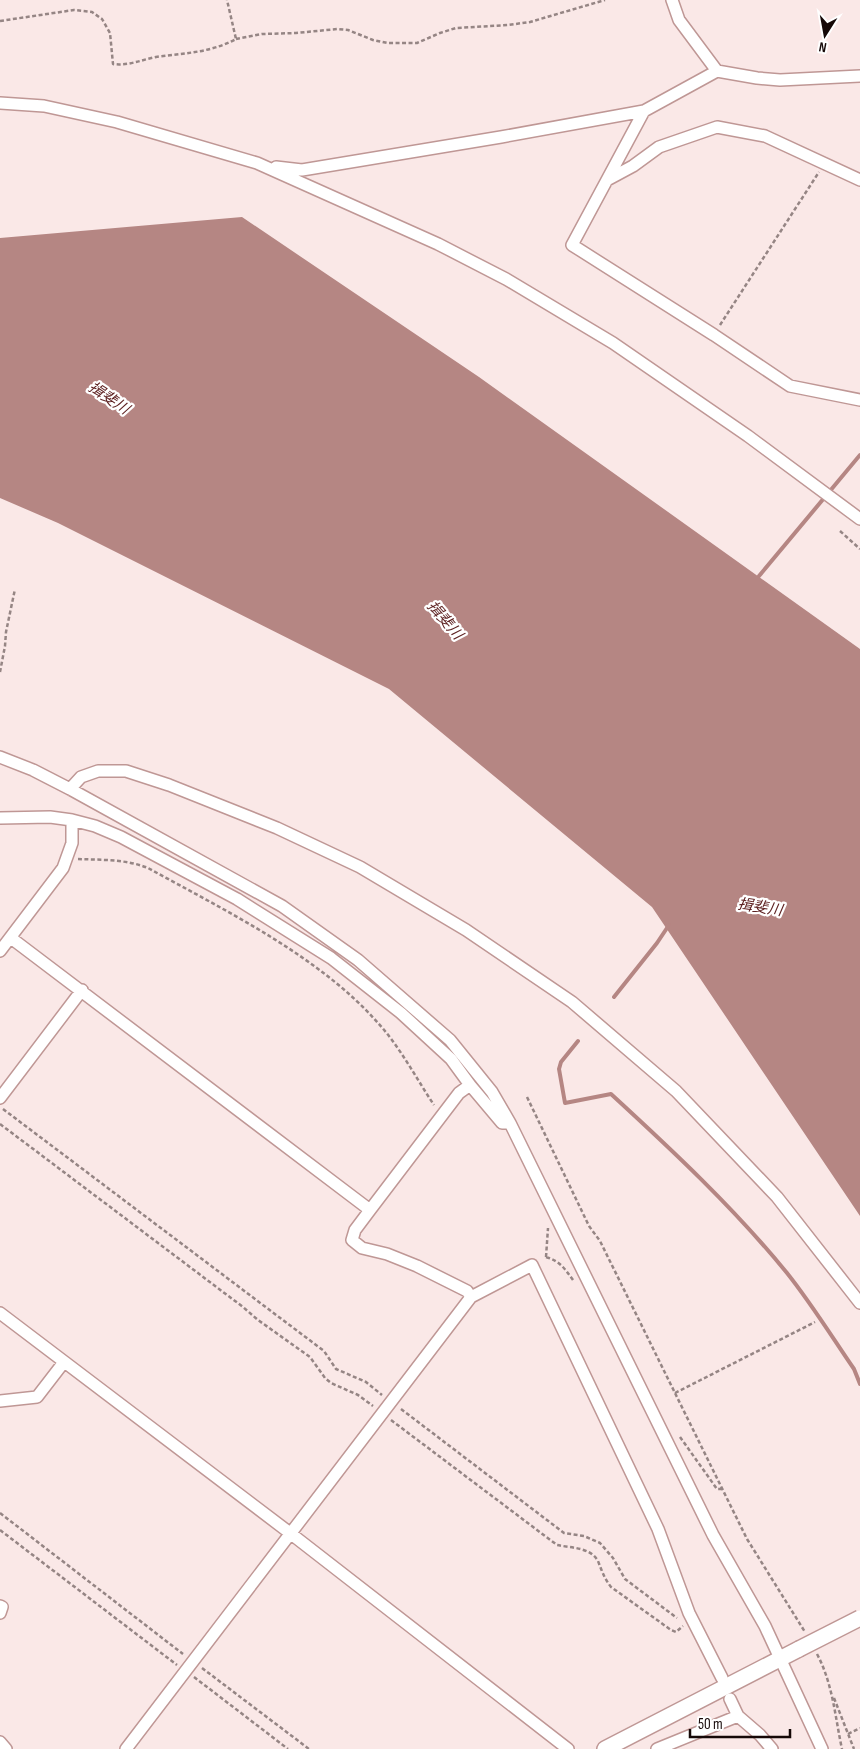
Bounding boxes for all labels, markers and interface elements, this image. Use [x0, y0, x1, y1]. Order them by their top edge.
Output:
north arrow [800, 10, 850, 60]
text: N [817, 38, 828, 56]
water label: 揖斐川 [85, 378, 134, 420]
water label: 揖斐川 [423, 597, 468, 645]
water label: 揖斐川 [736, 895, 786, 921]
scale bar [690, 1706, 790, 1738]
text: 50 m [698, 1715, 723, 1734]

